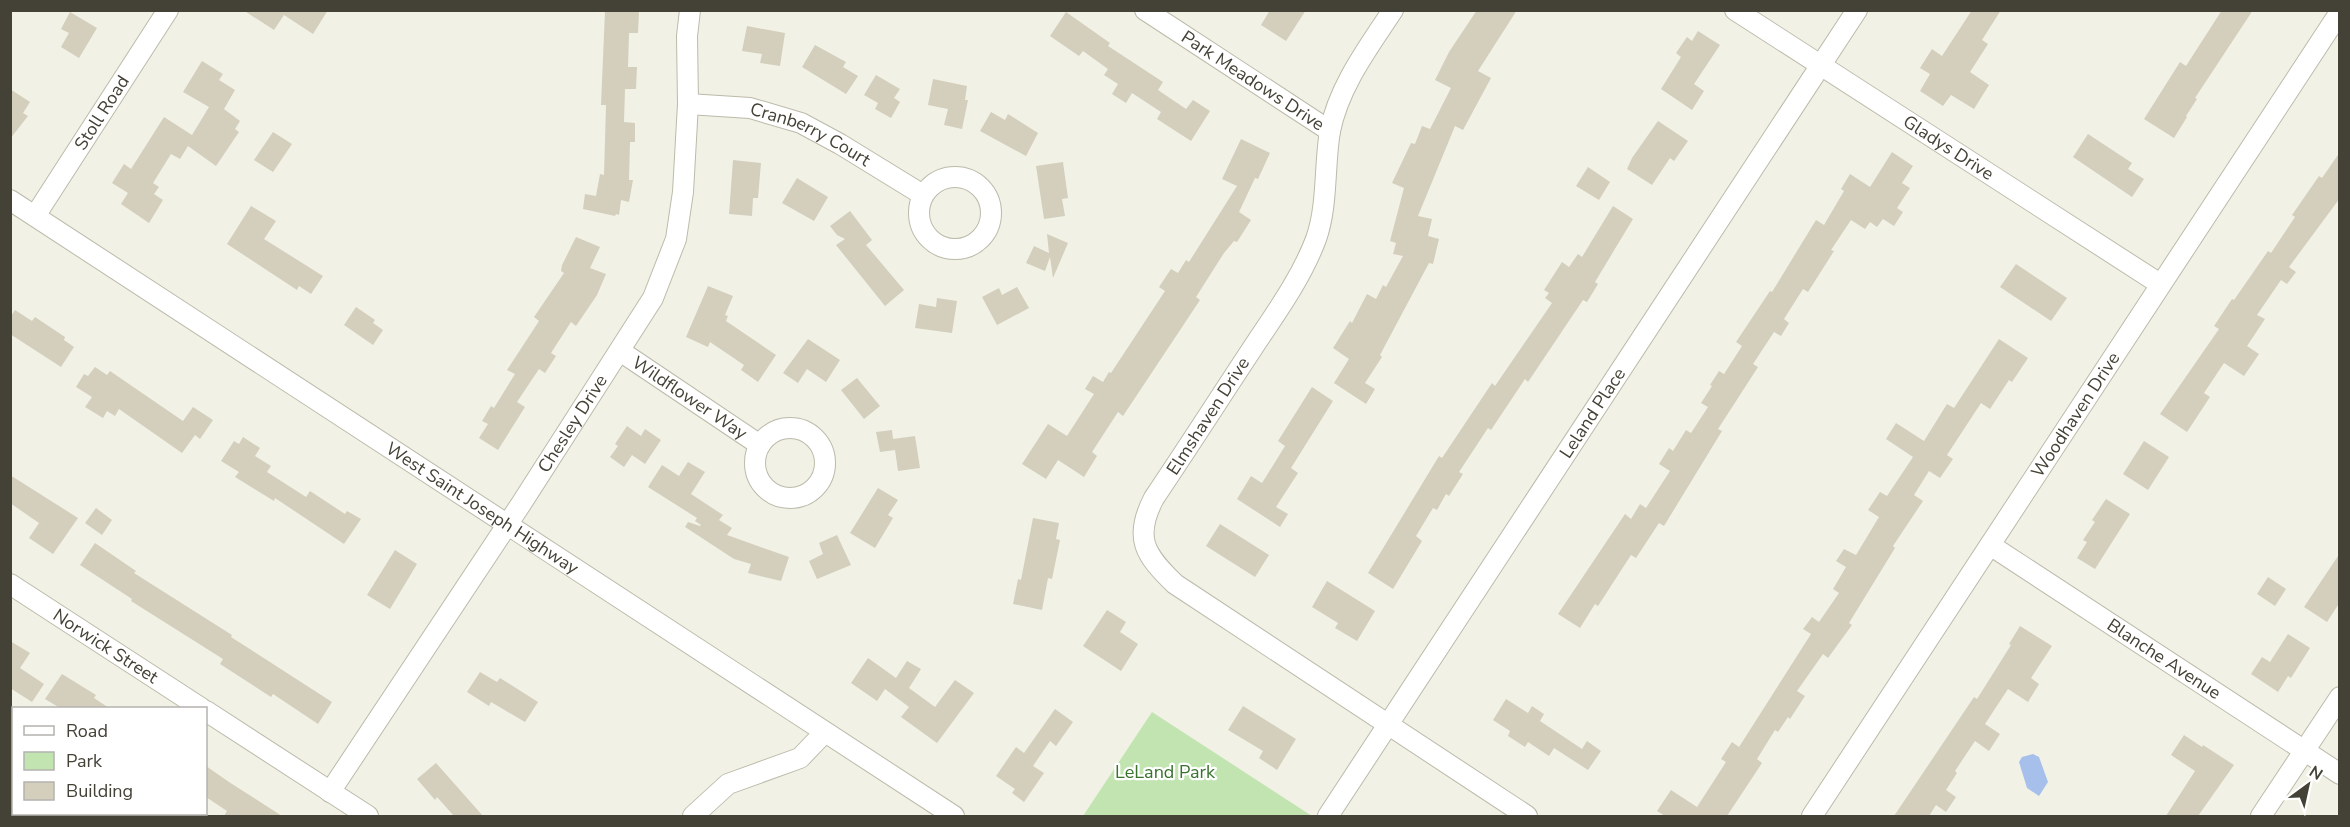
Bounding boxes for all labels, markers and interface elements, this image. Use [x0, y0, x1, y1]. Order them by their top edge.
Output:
street label: Park Meadows Drive [1177, 25, 1329, 136]
street label: Stoll Road [69, 71, 135, 155]
street label: Cranberry Court [747, 97, 876, 172]
street label: Gladys Drive [1898, 109, 1999, 186]
street label: Woodhaven Drive [2026, 347, 2125, 482]
street label: Wildflower Way [627, 350, 753, 446]
street label: Elmshaven Drive [1161, 353, 1255, 479]
street label: Leland Place [1554, 363, 1631, 463]
street label: Chesley Drive [532, 370, 613, 477]
street label: West Saint Joseph Highway [381, 437, 584, 580]
street label: Norwick Street [48, 603, 163, 689]
street label: Blanche Avenue [2103, 613, 2226, 705]
legend [12, 707, 207, 815]
text: Road [66, 719, 108, 743]
text: Park [66, 749, 103, 773]
north arrow [2278, 755, 2338, 815]
park label: LeLand Park [1115, 760, 1216, 784]
text: N [2305, 761, 2327, 786]
text: Building [66, 779, 133, 803]

